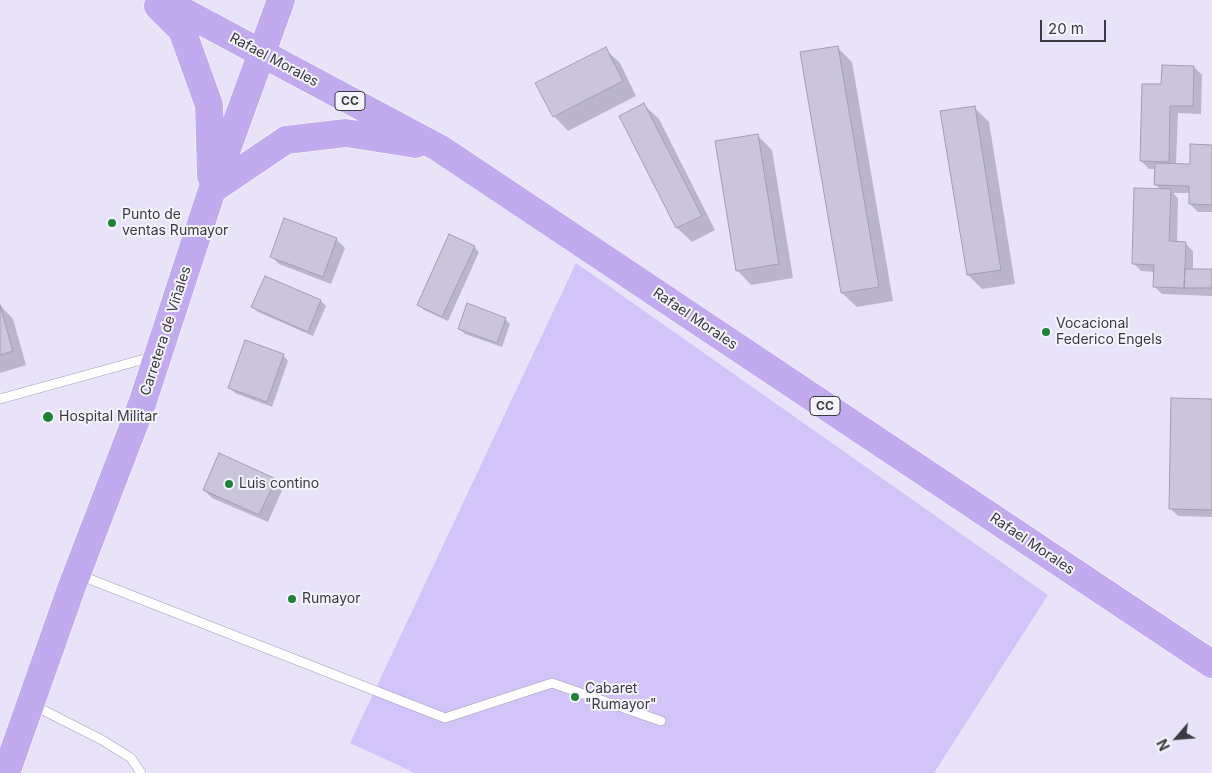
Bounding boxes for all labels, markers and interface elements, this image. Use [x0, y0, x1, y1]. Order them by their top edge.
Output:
scale bar [1042, 10, 1108, 42]
text: 20 m [1048, 19, 1084, 38]
street label: Rafael Morales [227, 30, 321, 90]
road number: CC [335, 92, 365, 110]
place label: Punto de ventas Rumayor [122, 207, 228, 240]
marker: Punto de ventas Rumayor [106, 217, 118, 229]
street label: Carretera de Viñales [137, 264, 195, 398]
street label: Rafael Morales [650, 285, 740, 353]
place label: Vocacional Federico Engels [1056, 316, 1162, 348]
marker: Vocacional Federico Engels [1040, 326, 1052, 338]
road number: CC [810, 396, 840, 416]
place label: Hospital Militar [59, 409, 158, 425]
marker: Hospital Militar [41, 410, 55, 424]
place label: Luis contino [239, 476, 319, 492]
marker: Luis contino [223, 478, 235, 490]
street label: Rafael Morales [987, 510, 1077, 578]
place label: Rumayor [302, 591, 360, 607]
marker: Rumayor [286, 593, 298, 605]
place label: Cabaret "Rumayor" [585, 681, 657, 714]
marker: Cabaret "Rumayor" [569, 691, 581, 703]
north arrow [1152, 713, 1202, 763]
text: N [1153, 736, 1173, 754]

